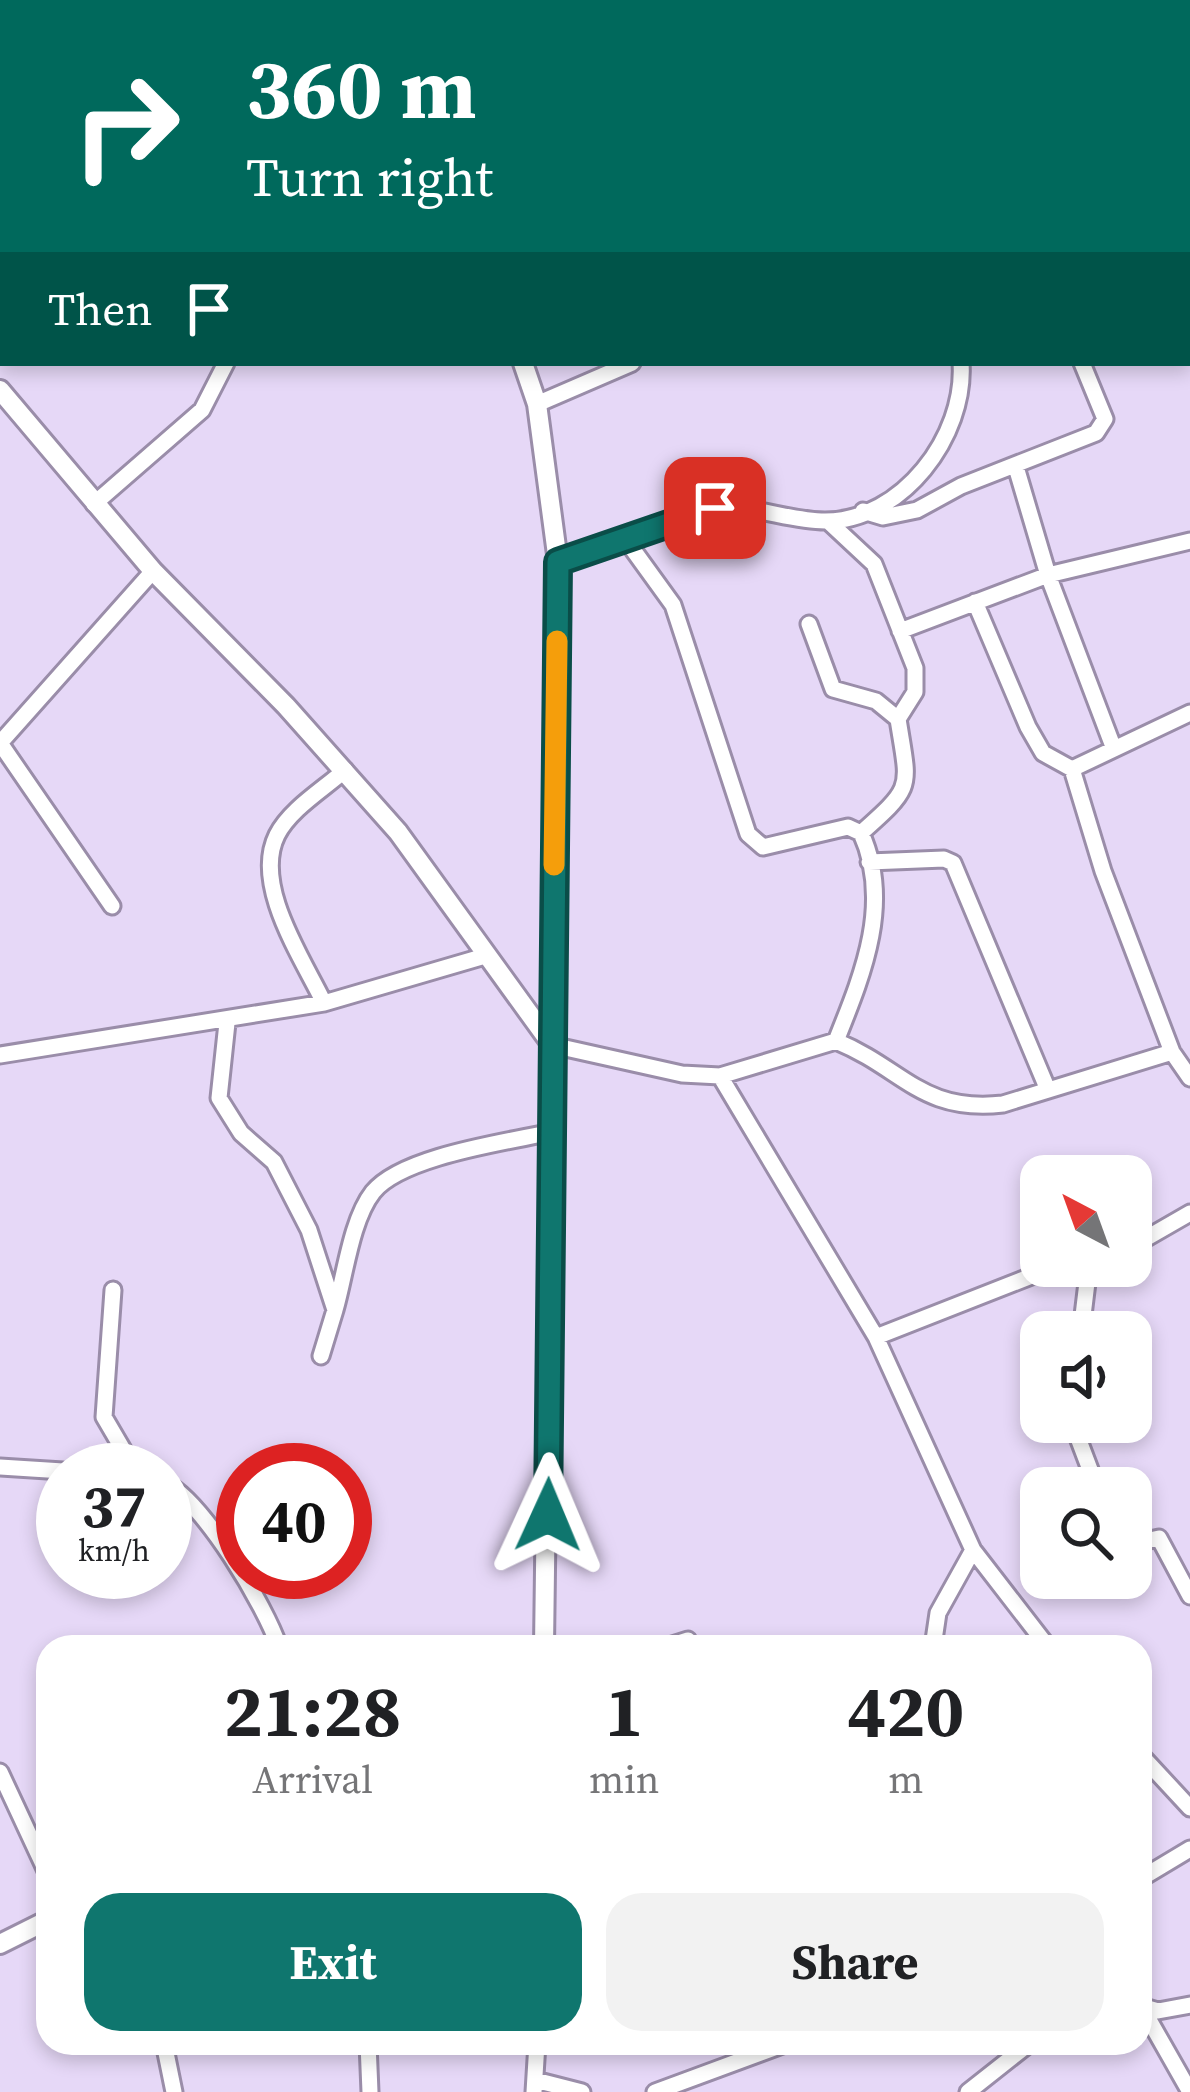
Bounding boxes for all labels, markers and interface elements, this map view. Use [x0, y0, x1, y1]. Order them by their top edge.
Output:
text: 360 m [246, 31, 477, 146]
icon: right [48, 48, 204, 204]
text: Turn right [246, 140, 493, 214]
icon: arrive [176, 276, 242, 342]
text: Then [48, 278, 152, 340]
pin [664, 457, 766, 559]
icon: arrive [682, 475, 748, 541]
north arrow [1020, 1155, 1152, 1287]
map controls [1020, 1155, 1152, 1599]
button: sound [1020, 1311, 1152, 1443]
speed limit sign: 40 [216, 1443, 372, 1599]
position arrow [485, 1452, 611, 1578]
text: 37 [81, 1465, 147, 1547]
button: search [1020, 1467, 1152, 1599]
text: km/h [78, 1530, 150, 1571]
text: 21:28 [224, 1661, 401, 1760]
text: 1 [605, 1661, 644, 1760]
text: 420 [847, 1661, 964, 1760]
text: Arrival [252, 1753, 373, 1806]
text: min [589, 1753, 660, 1806]
text: m [888, 1753, 923, 1806]
button: Exit [84, 1893, 582, 2031]
button: Share [606, 1893, 1104, 2031]

